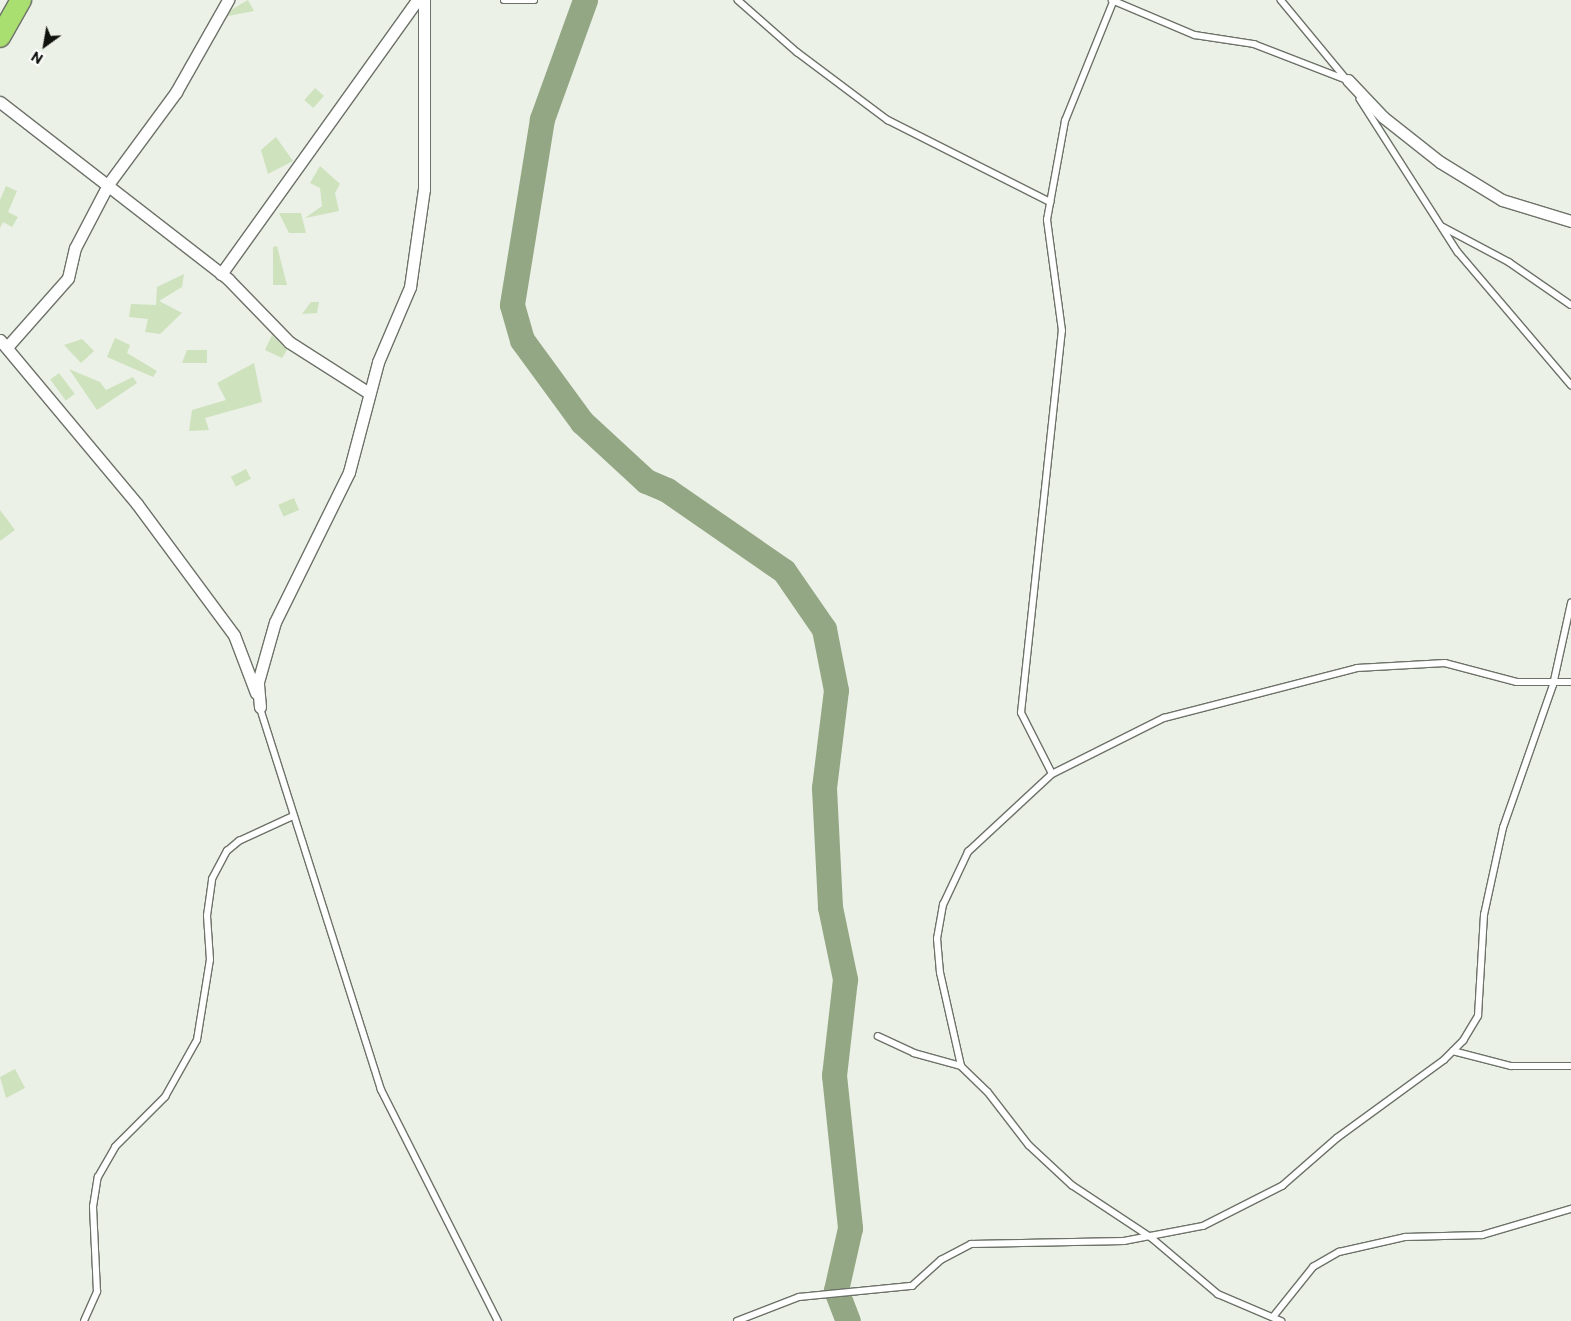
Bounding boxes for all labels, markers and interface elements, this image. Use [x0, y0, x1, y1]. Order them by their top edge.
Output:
north arrow [20, 20, 70, 70]
text: N [28, 48, 46, 68]

